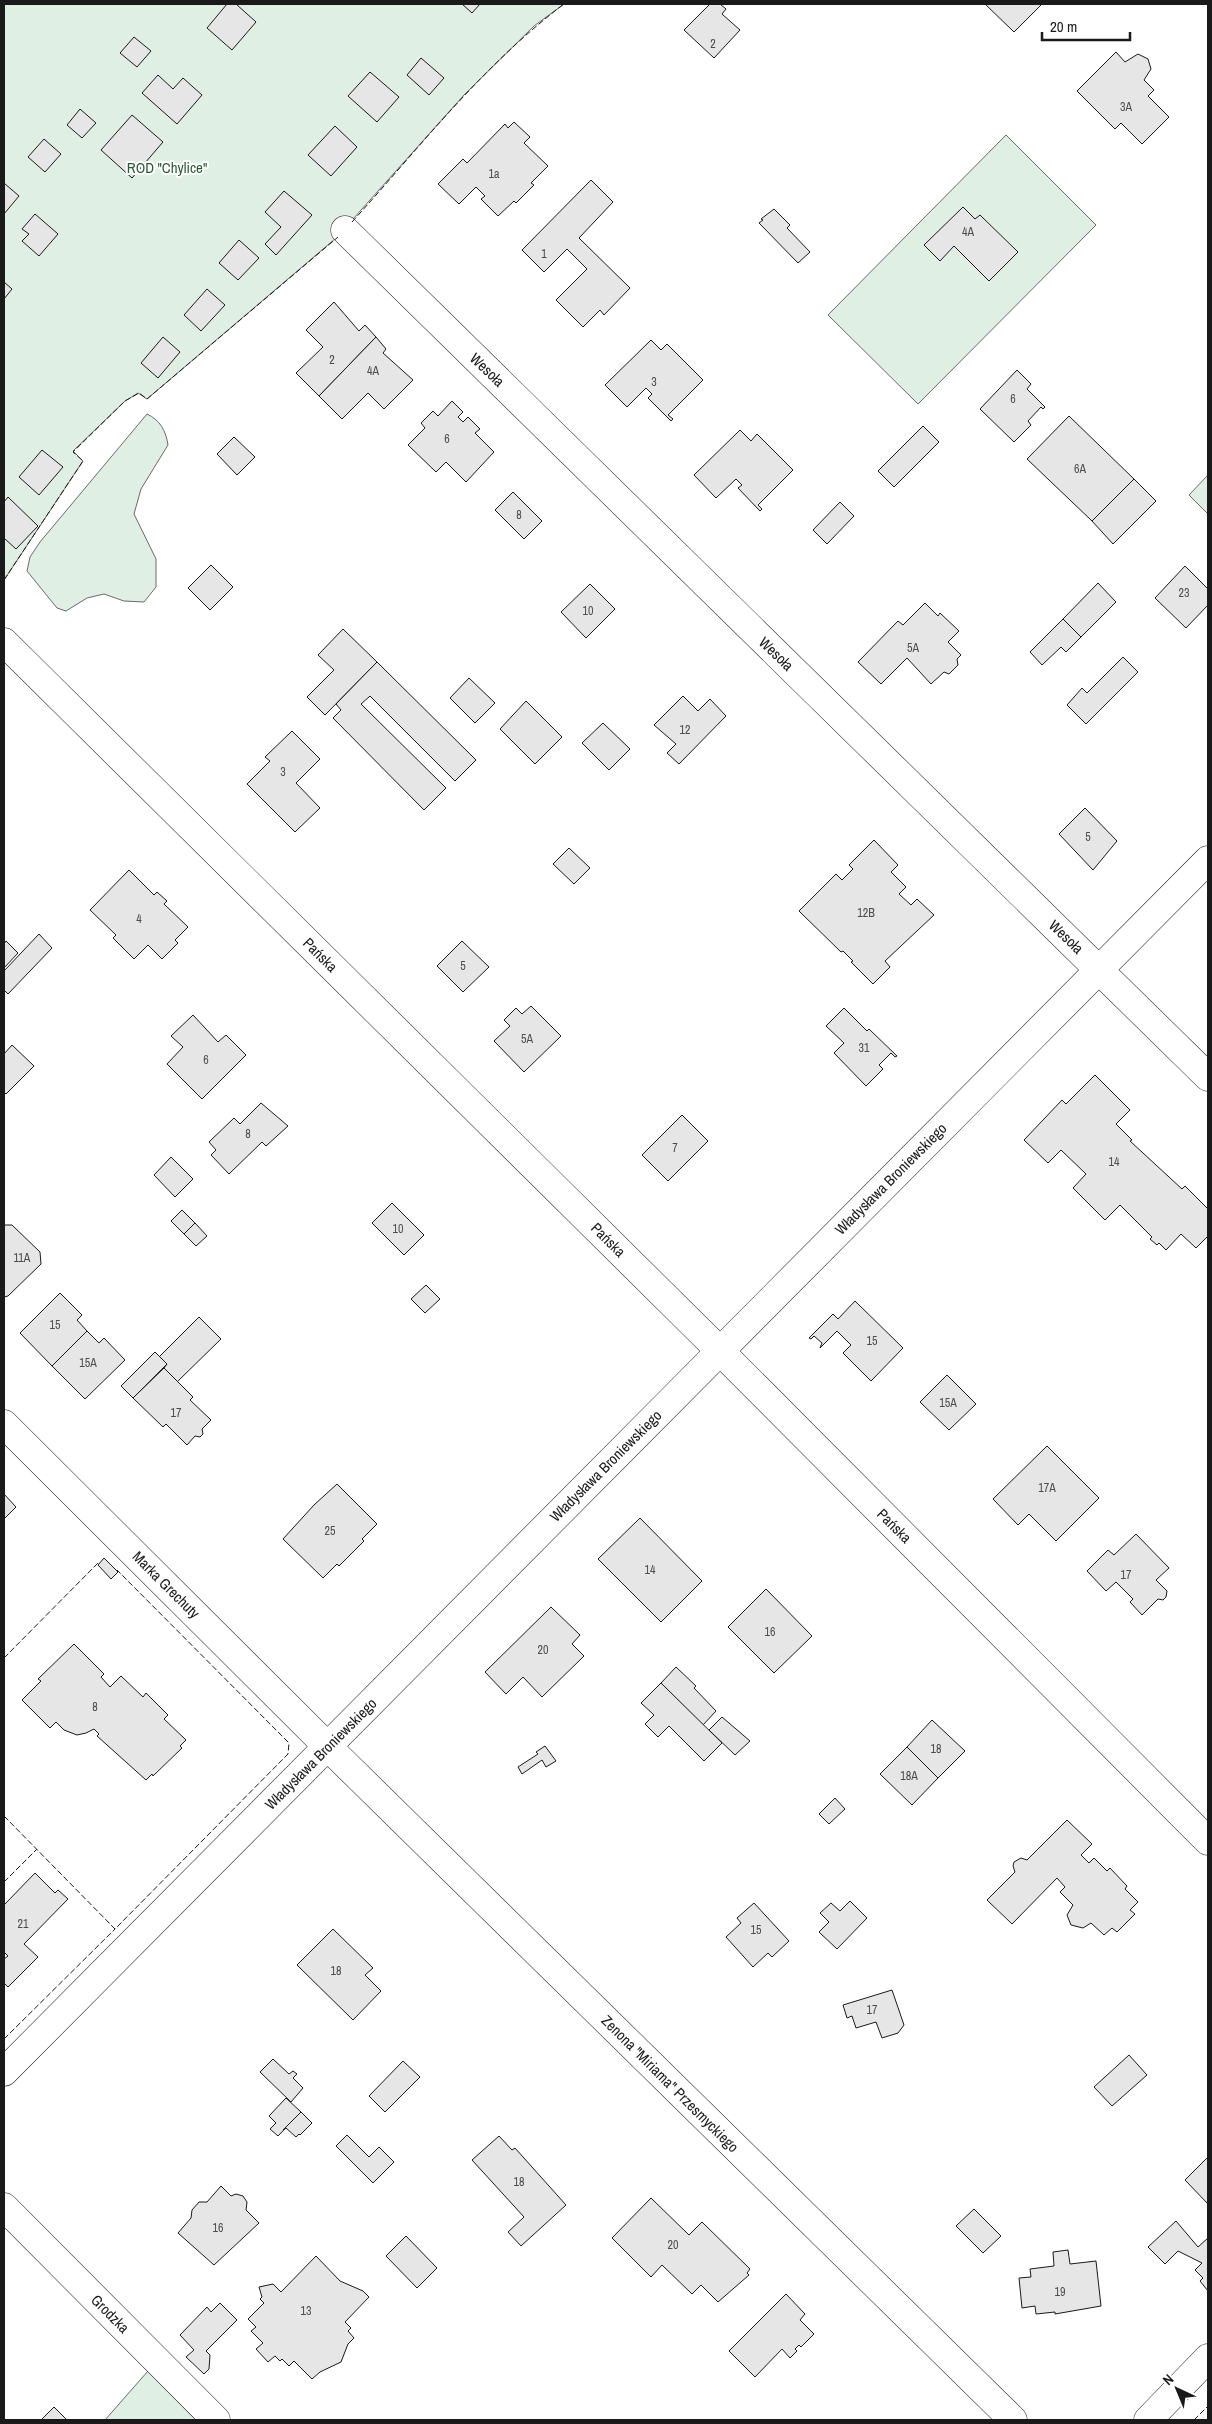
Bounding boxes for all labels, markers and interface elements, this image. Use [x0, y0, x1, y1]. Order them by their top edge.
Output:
scale bar [1042, 10, 1130, 42]
text: 20 m [1050, 16, 1077, 37]
house number: 2 [710, 36, 716, 52]
house number: 3A [1120, 99, 1132, 115]
park label: ROD "Chylice" [127, 157, 207, 178]
house number: 1a [489, 166, 500, 182]
house number: 4A [962, 224, 974, 240]
house number: 1 [541, 246, 547, 262]
street label: Wesoła [465, 348, 509, 391]
house number: 2 [329, 352, 335, 368]
house number: 4A [367, 363, 379, 379]
house number: 3 [651, 374, 657, 390]
house number: 6 [1010, 391, 1016, 407]
house number: 6 [444, 431, 450, 447]
house number: 6A [1074, 461, 1086, 477]
house number: 8 [516, 507, 522, 523]
house number: 23 [1179, 585, 1189, 601]
house number: 10 [583, 603, 593, 619]
street label: Wesoła [754, 632, 798, 675]
house number: 5A [907, 640, 919, 656]
house number: 12 [680, 722, 690, 738]
house number: 3 [280, 764, 286, 780]
house number: 5 [1085, 829, 1091, 845]
house number: 12B [857, 905, 875, 921]
house number: 4 [136, 911, 142, 927]
street label: Wesoła [1044, 915, 1088, 958]
street label: Pańska [298, 933, 342, 977]
house number: 5 [460, 958, 466, 974]
house number: 5A [521, 1031, 533, 1047]
house number: 31 [859, 1040, 870, 1056]
house number: 6 [203, 1052, 209, 1068]
street label: Władysława Broniewskiego [830, 1118, 951, 1239]
house number: 8 [245, 1126, 251, 1142]
house number: 7 [672, 1140, 678, 1156]
house number: 14 [1109, 1154, 1120, 1170]
street label: Pańska [586, 1218, 630, 1262]
house number: 10 [393, 1221, 403, 1237]
house number: 11A [14, 1250, 31, 1266]
house number: 15 [50, 1317, 61, 1333]
house number: 15 [867, 1333, 878, 1349]
house number: 15A [79, 1355, 97, 1371]
house number: 15A [939, 1395, 957, 1411]
house number: 17 [171, 1405, 182, 1421]
street label: Władysława Broniewskiego [545, 1405, 666, 1526]
house number: 17A [1038, 1480, 1056, 1496]
street label: Pańska [872, 1504, 916, 1548]
house number: 25 [325, 1523, 336, 1539]
street label: Marka Grechuty [128, 1546, 205, 1624]
house number: 14 [645, 1562, 656, 1578]
house number: 17 [1121, 1567, 1132, 1583]
house number: 16 [765, 1624, 775, 1640]
house number: 20 [538, 1642, 548, 1658]
street label: Władysława Broniewskiego [260, 1693, 381, 1814]
house number: 8 [92, 1699, 98, 1715]
house number: 18 [931, 1741, 941, 1757]
house number: 18A [900, 1768, 918, 1784]
house number: 21 [18, 1916, 29, 1932]
house number: 15 [751, 1922, 762, 1938]
house number: 18 [331, 1963, 341, 1979]
house number: 17 [867, 2002, 878, 2018]
street label: Zenona "Miriama" Przesmyckiego [597, 2010, 744, 2157]
house number: 18 [514, 2174, 524, 2190]
house number: 16 [213, 2220, 223, 2236]
house number: 20 [668, 2237, 678, 2253]
house number: 19 [1055, 2284, 1065, 2300]
street label: Grodzka [86, 2290, 134, 2338]
house number: 13 [301, 2303, 311, 2319]
north arrow [1152, 2364, 1202, 2414]
text: N [1159, 2370, 1177, 2389]

